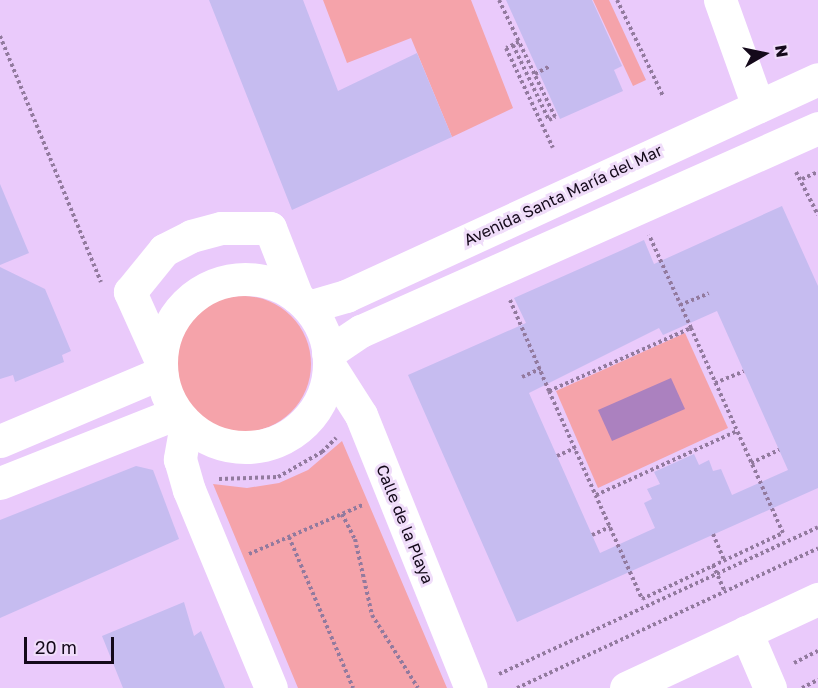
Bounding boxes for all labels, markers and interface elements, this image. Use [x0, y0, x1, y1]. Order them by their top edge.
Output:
north arrow [734, 24, 794, 84]
text: N [771, 44, 793, 59]
street label: Avenida Santa María del Mar [461, 141, 665, 249]
street label: Calle de la Playa [372, 462, 438, 586]
scale bar [27, 625, 117, 663]
text: 20 m [35, 636, 77, 658]

